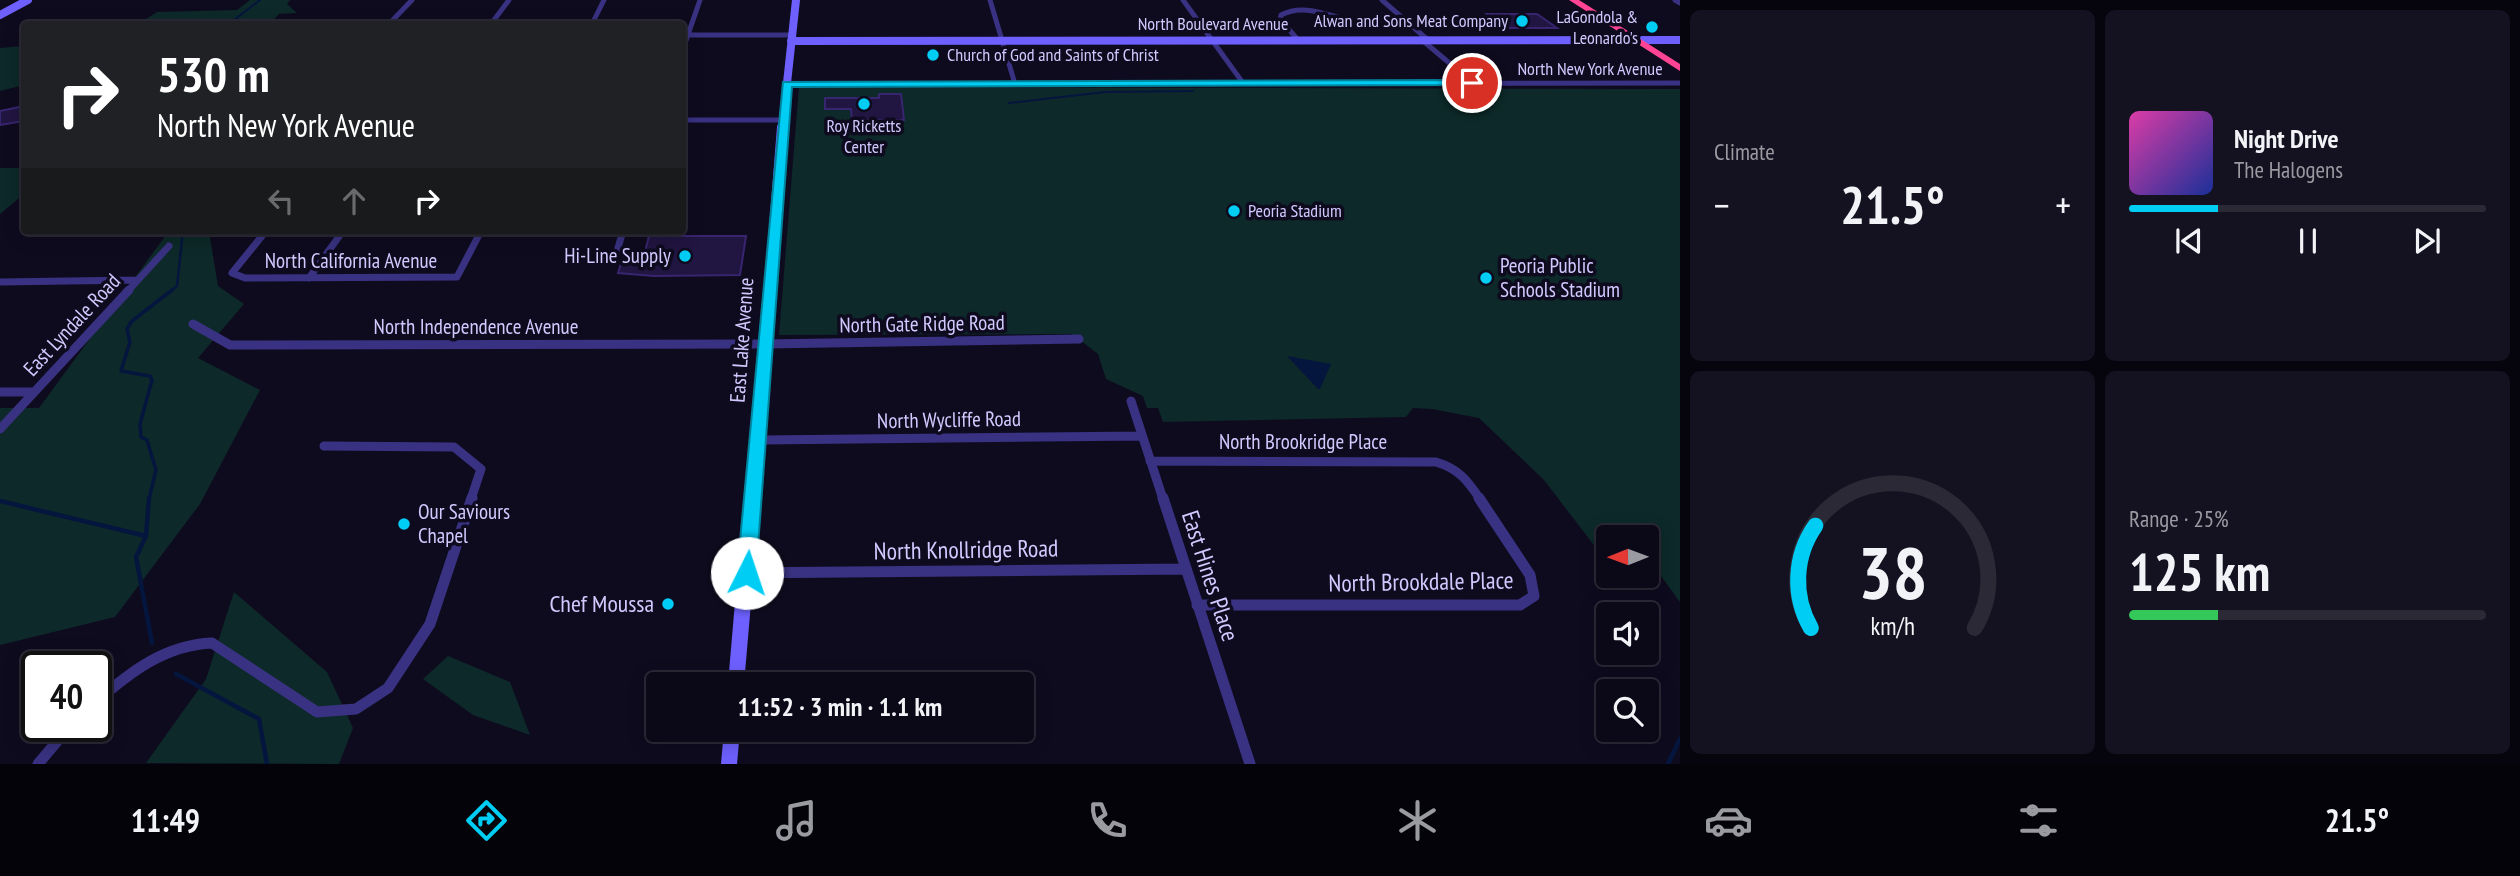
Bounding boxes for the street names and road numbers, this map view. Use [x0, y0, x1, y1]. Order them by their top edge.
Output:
street label: North Boulevard Avenue [1138, 12, 1288, 35]
street label: North New York Avenue [1517, 57, 1663, 80]
street label: North California Avenue [265, 247, 437, 274]
street label: East Lyndale Road [17, 268, 126, 382]
street label: East Lake Avenue [724, 277, 759, 403]
street label: North Gate Ridge Road [839, 309, 1005, 338]
street label: North Independence Avenue [374, 313, 578, 340]
street label: North Wycliffe Road [877, 405, 1021, 434]
street label: North Brookridge Place [1219, 428, 1387, 455]
street label: East Hines Place [1175, 507, 1246, 645]
street label: North Knollridge Road [873, 532, 1059, 567]
street label: North Brookdale Place [1328, 564, 1514, 599]

